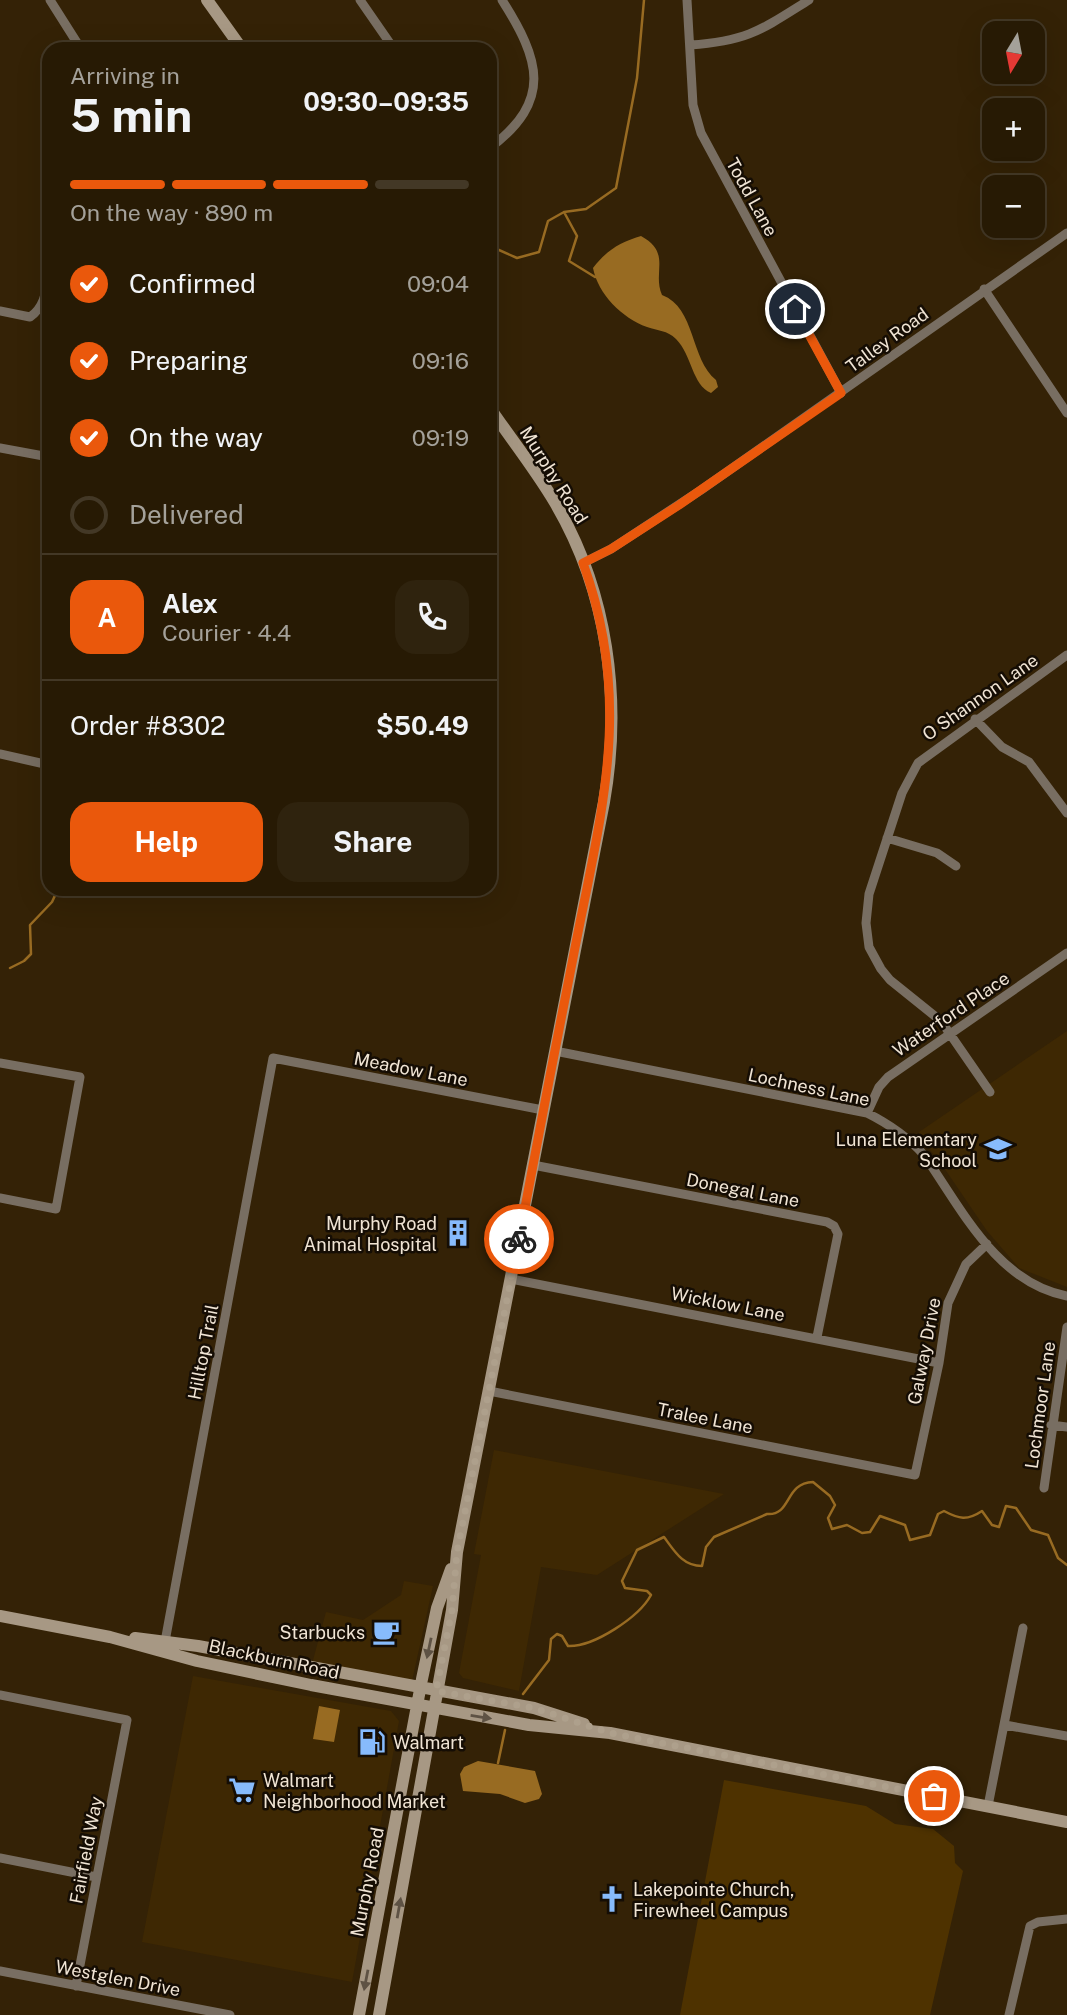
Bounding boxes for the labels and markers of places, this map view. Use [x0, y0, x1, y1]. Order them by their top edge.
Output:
pin [765, 279, 825, 339]
place label: Luna Elementary School [836, 1129, 977, 1171]
school or university icon: Luna Elementary School [983, 1134, 1013, 1164]
place label: Murphy Road Animal Hospital [304, 1213, 437, 1255]
building icon: Murphy Road Animal Hospital [443, 1218, 473, 1248]
cafe icon: Starbucks [371, 1617, 401, 1647]
place label: Starbucks [280, 1622, 365, 1643]
fuel station icon: Walmart [357, 1727, 387, 1757]
place label: Walmart [393, 1732, 464, 1753]
pin [904, 1766, 964, 1826]
place label: Walmart Neighborhood Market [263, 1770, 446, 1812]
supermarket icon: Walmart Neighborhood Market [227, 1775, 257, 1805]
place label: Lakepointe Church, Firewheel Campus [633, 1879, 794, 1921]
church icon: Lakepointe Church, Firewheel Campus [597, 1884, 627, 1914]

